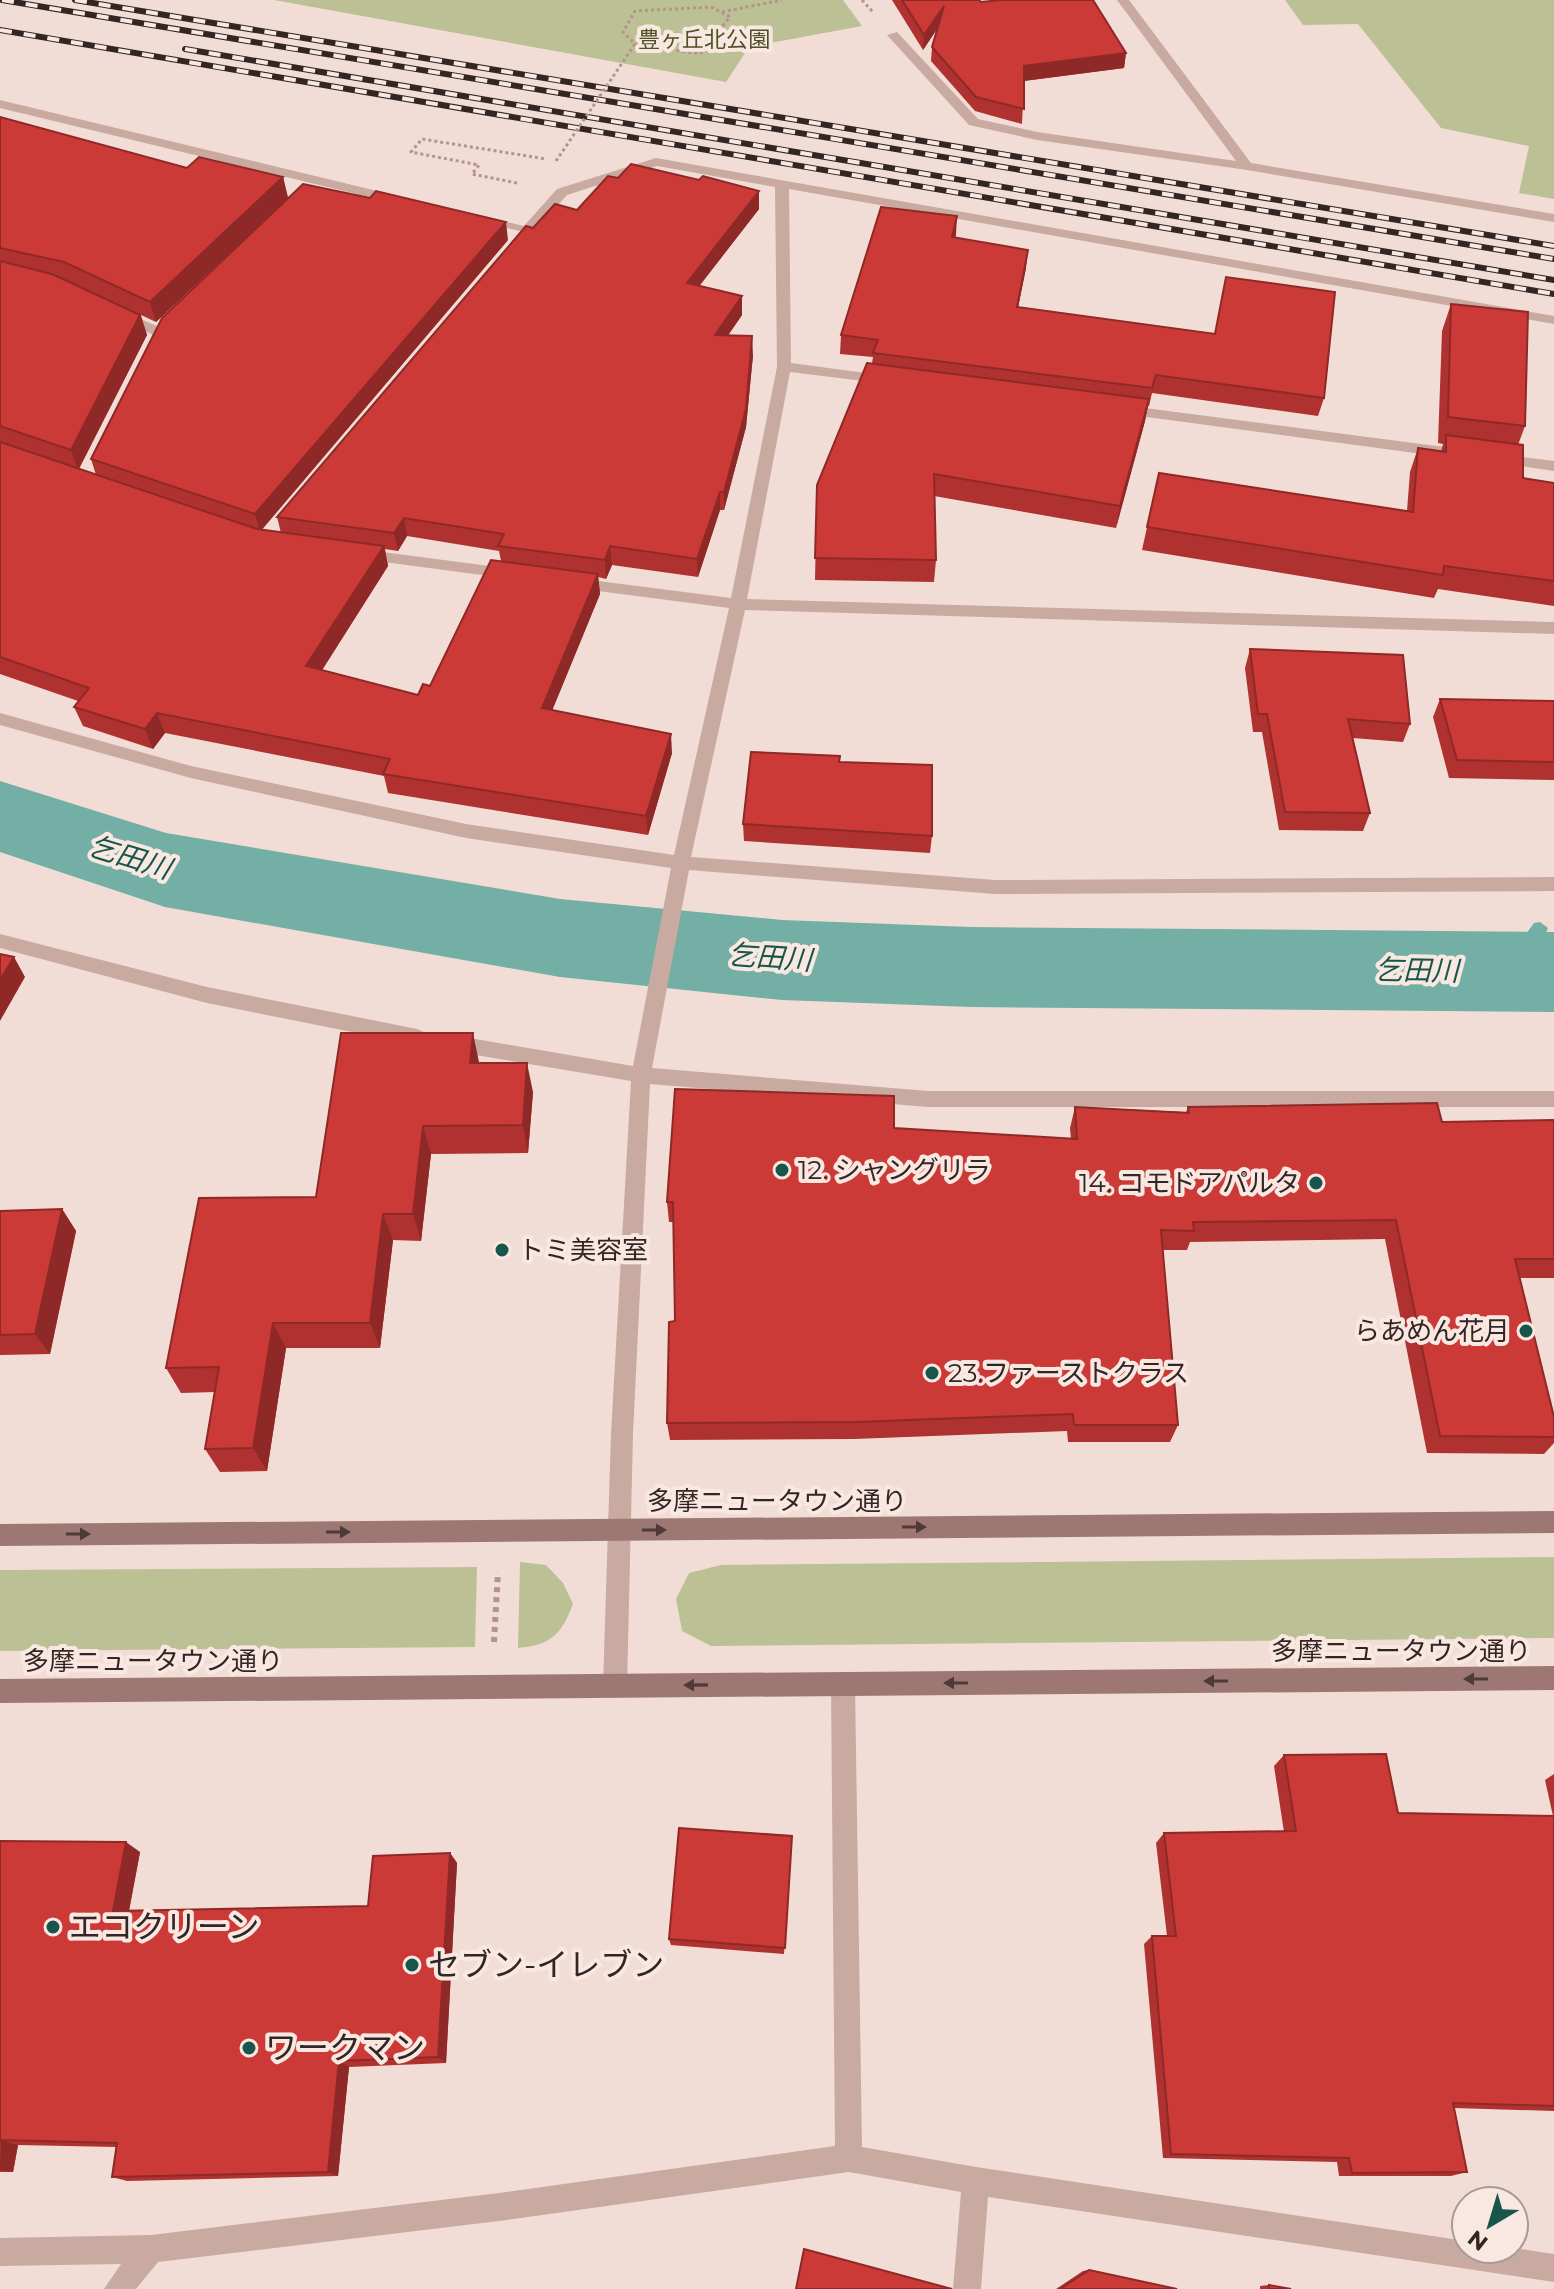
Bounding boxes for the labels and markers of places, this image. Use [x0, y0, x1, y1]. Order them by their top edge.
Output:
place label: 12. シャングリラ [798, 1154, 991, 1186]
marker: 12. シャングリラ [773, 1161, 791, 1179]
place label: 14. コモドアパルタ [1079, 1167, 1300, 1199]
marker: 14. コモドアパルタ [1307, 1174, 1325, 1192]
place label: トミ美容室 [518, 1234, 648, 1266]
marker: トミ美容室 [493, 1241, 511, 1259]
place label: らあめん花月 [1354, 1315, 1510, 1347]
marker: らあめん花月 [1517, 1322, 1535, 1340]
place label: 23.ファーストクラス [948, 1357, 1189, 1389]
marker: 23.ファーストクラス [923, 1364, 941, 1382]
place label: エコクリーン [69, 1907, 259, 1946]
marker: エコクリーン [44, 1918, 62, 1936]
place label: セブン-イレブン [428, 1945, 664, 1984]
marker: セブン-イレブン [403, 1956, 421, 1974]
place label: ワークマン [265, 2028, 425, 2067]
marker: ワークマン [240, 2039, 258, 2057]

